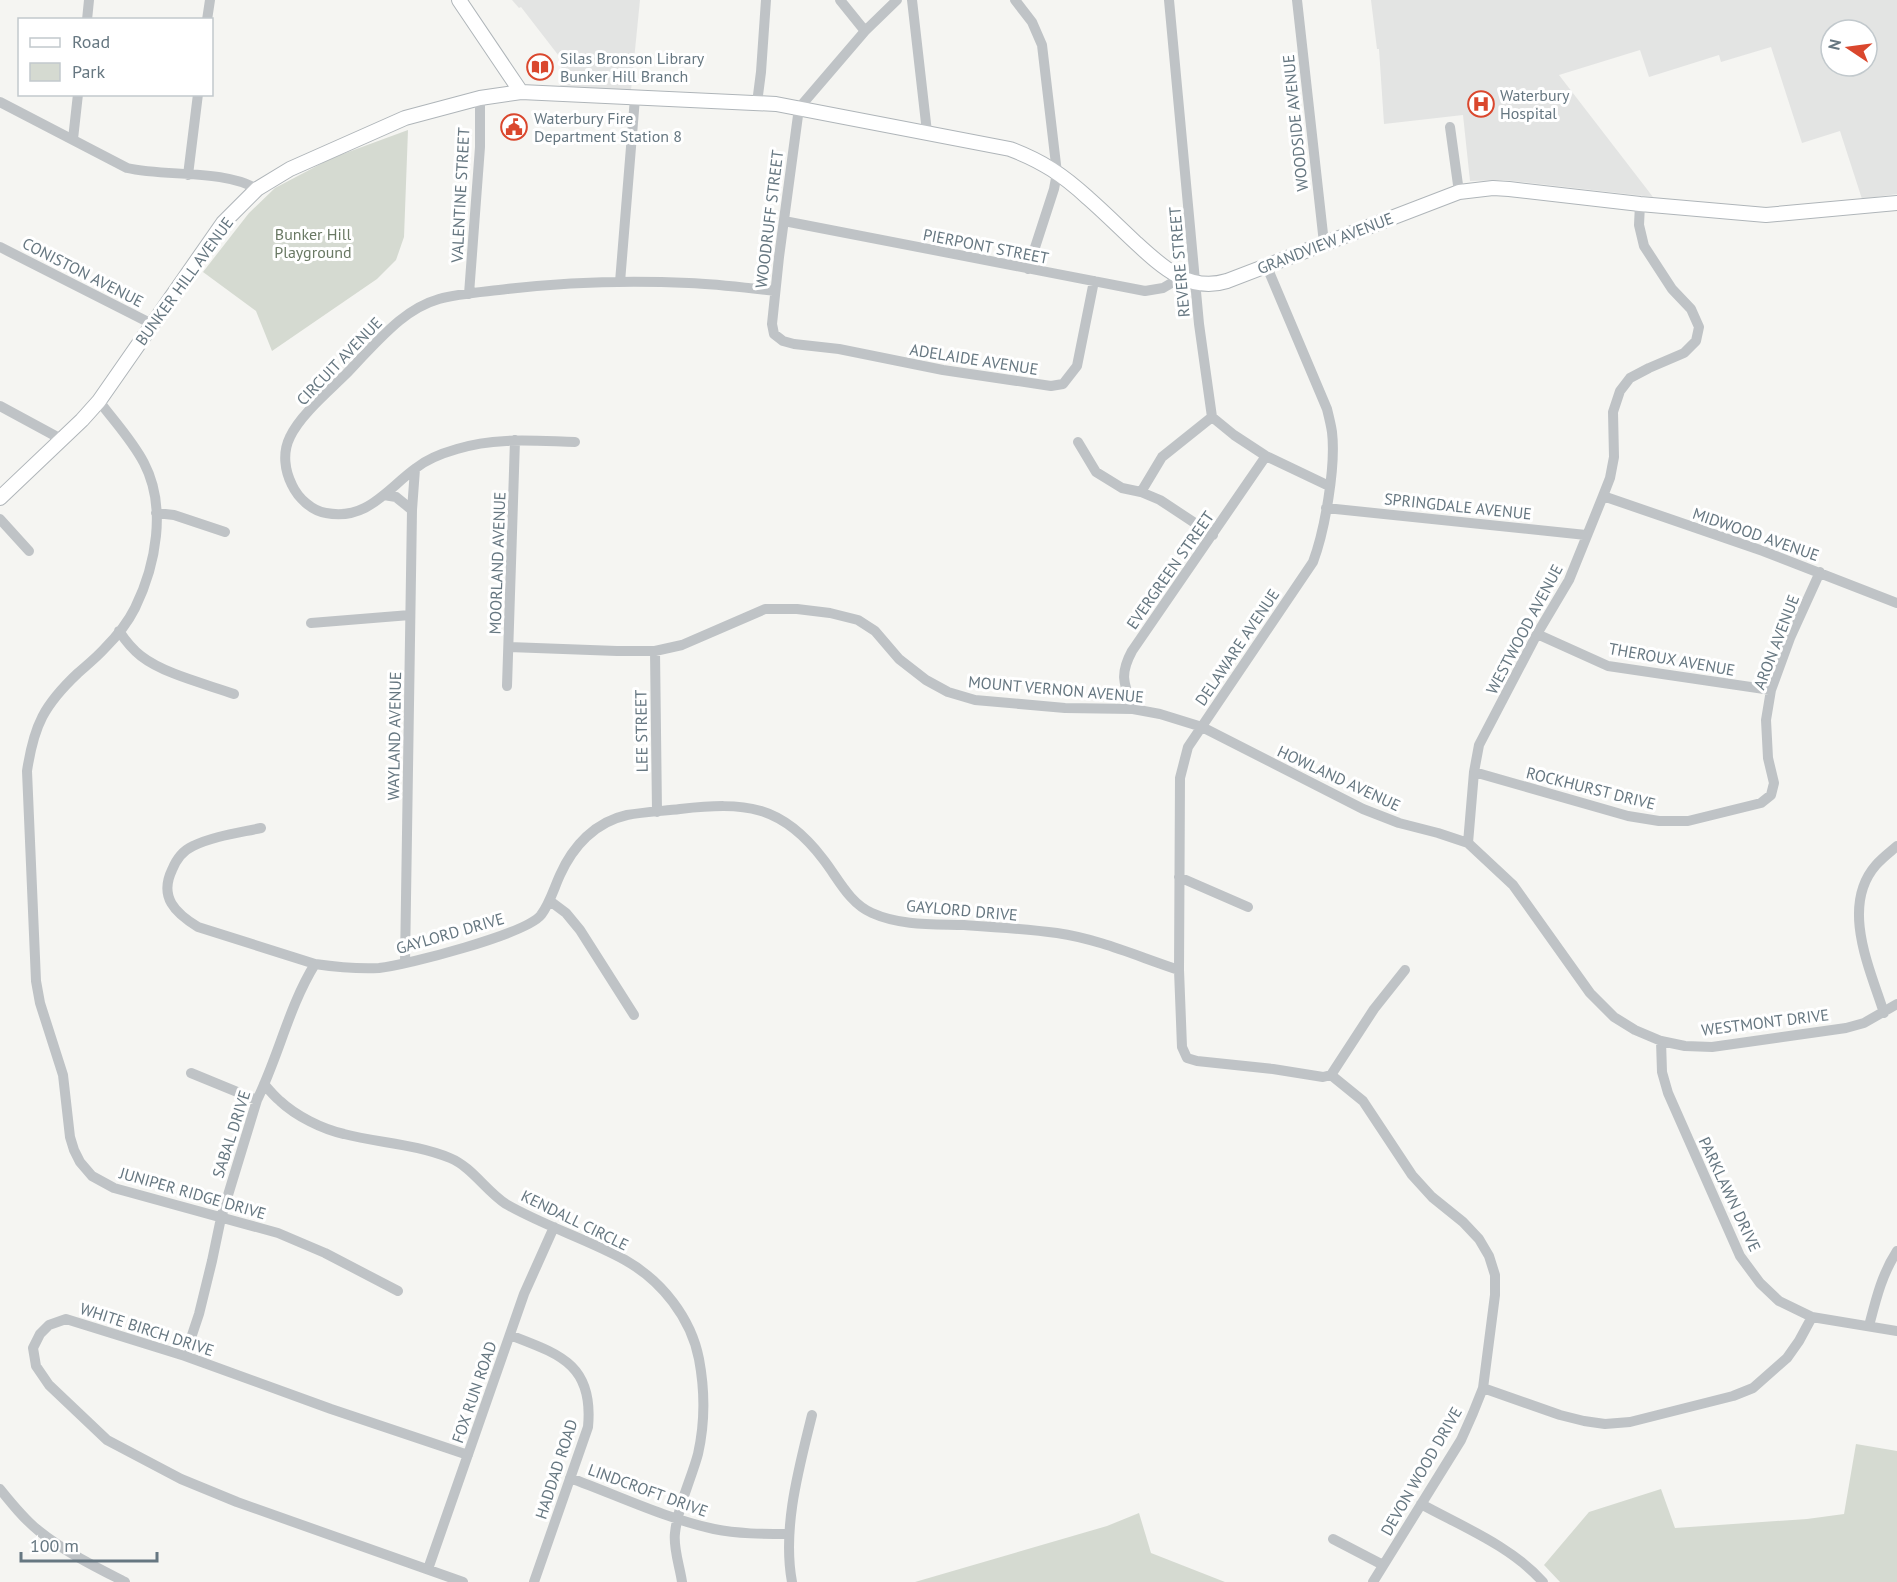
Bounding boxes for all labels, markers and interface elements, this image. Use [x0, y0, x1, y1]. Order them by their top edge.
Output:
legend [18, 18, 213, 96]
north arrow [1819, 18, 1879, 78]
text: Road [72, 30, 110, 53]
text: N [1823, 37, 1845, 52]
place label: Silas Bronson Library Bunker Hill Branch [560, 48, 705, 86]
library icon: Silas Bronson Library Bunker Hill Branch [525, 52, 555, 82]
street label: WOODSIDE AVENUE [1278, 54, 1312, 192]
text: Park [72, 60, 105, 83]
place label: Waterbury Hospital [1500, 85, 1570, 123]
hospital icon: Waterbury Hospital [1466, 89, 1496, 119]
place label: Waterbury Fire Department Station 8 [534, 108, 682, 146]
public building icon: Waterbury Fire Department Station 8 [499, 112, 529, 142]
street label: VALENTINE STREET [446, 127, 474, 264]
street label: WOODRUFF STREET [751, 149, 787, 289]
street label: REVERE STREET [1164, 206, 1194, 318]
street label: GRANDVIEW AVENUE [1254, 208, 1396, 278]
street label: BUNKER HILL AVENUE [131, 213, 237, 349]
park label: Bunker Hill Playground [274, 224, 352, 262]
street label: PIERPONT STREET [921, 224, 1051, 268]
street label: CONISTON AVENUE [19, 233, 147, 311]
street label: CIRCUIT AVENUE [292, 313, 386, 409]
street label: ADELAIDE AVENUE [908, 339, 1040, 379]
street label: SPRINGDALE AVENUE [1383, 488, 1533, 524]
street label: MOORLAND AVENUE [485, 491, 509, 635]
street label: MIDWOOD AVENUE [1690, 503, 1822, 565]
street label: EVERGREEN STREET [1122, 507, 1218, 633]
street label: WESTWOOD AVENUE [1481, 561, 1567, 697]
street label: DELAWARE AVENUE [1191, 585, 1283, 709]
street label: ARON AVENUE [1749, 592, 1803, 692]
street label: THEROUX AVENUE [1607, 638, 1737, 680]
street label: WAYLAND AVENUE [383, 671, 405, 801]
street label: MOUNT VERNON AVENUE [967, 671, 1145, 707]
street label: LEE STREET [630, 689, 652, 772]
street label: HOWLAND AVENUE [1274, 741, 1404, 815]
street label: ROCKHURST DRIVE [1524, 762, 1658, 814]
street label: GAYLORD DRIVE [905, 895, 1019, 925]
street label: GAYLORD DRIVE [394, 908, 506, 958]
street label: WESTMONT DRIVE [1700, 1004, 1830, 1040]
street label: SABAL DRIVE [207, 1088, 255, 1180]
street label: PARKLAWN DRIVE [1695, 1133, 1765, 1255]
street label: JUNIPER RIDGE DRIVE [117, 1162, 269, 1223]
street label: KENDALL CIRCLE [518, 1185, 632, 1255]
street label: WHITE BIRCH DRIVE [77, 1298, 217, 1360]
street label: FOX RUN ROAD [447, 1338, 501, 1446]
street label: DEVON WOOD DRIVE [1376, 1403, 1466, 1539]
street label: HADDAD ROAD [530, 1416, 582, 1522]
street label: LINDCROFT DRIVE [585, 1459, 711, 1521]
scale bar [21, 1525, 158, 1563]
text: 100 m [30, 1534, 79, 1557]

